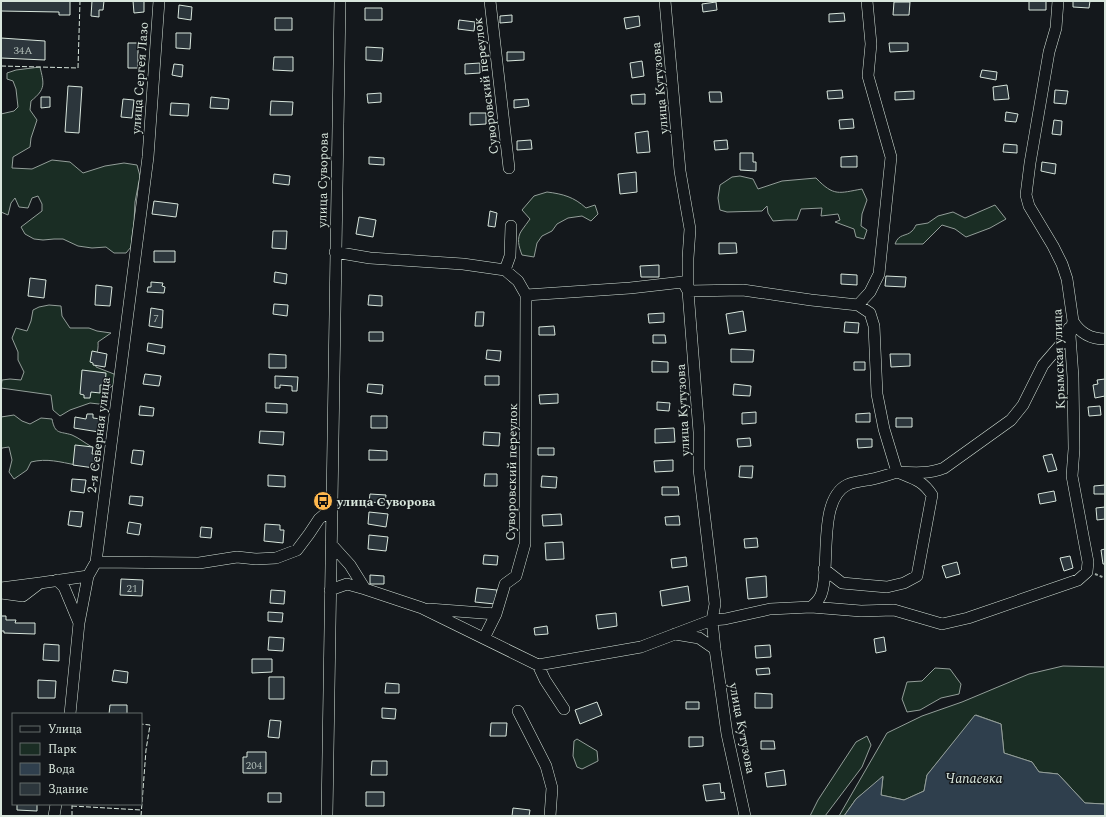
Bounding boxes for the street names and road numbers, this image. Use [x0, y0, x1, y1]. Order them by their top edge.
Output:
street label: Суворовский переулок [468, 16, 504, 155]
street label: улица Сергея Лазо [126, 21, 154, 136]
street label: улица Кутузова [646, 41, 674, 136]
street label: улица Суворова [312, 132, 334, 229]
street label: Крымская улица [1047, 308, 1071, 409]
street label: улица Кутузова [671, 363, 695, 457]
street label: 2-я Северная улица [82, 375, 116, 494]
street label: Суворовский переулок [501, 403, 523, 541]
street label: улица Кутузова [723, 680, 761, 776]

